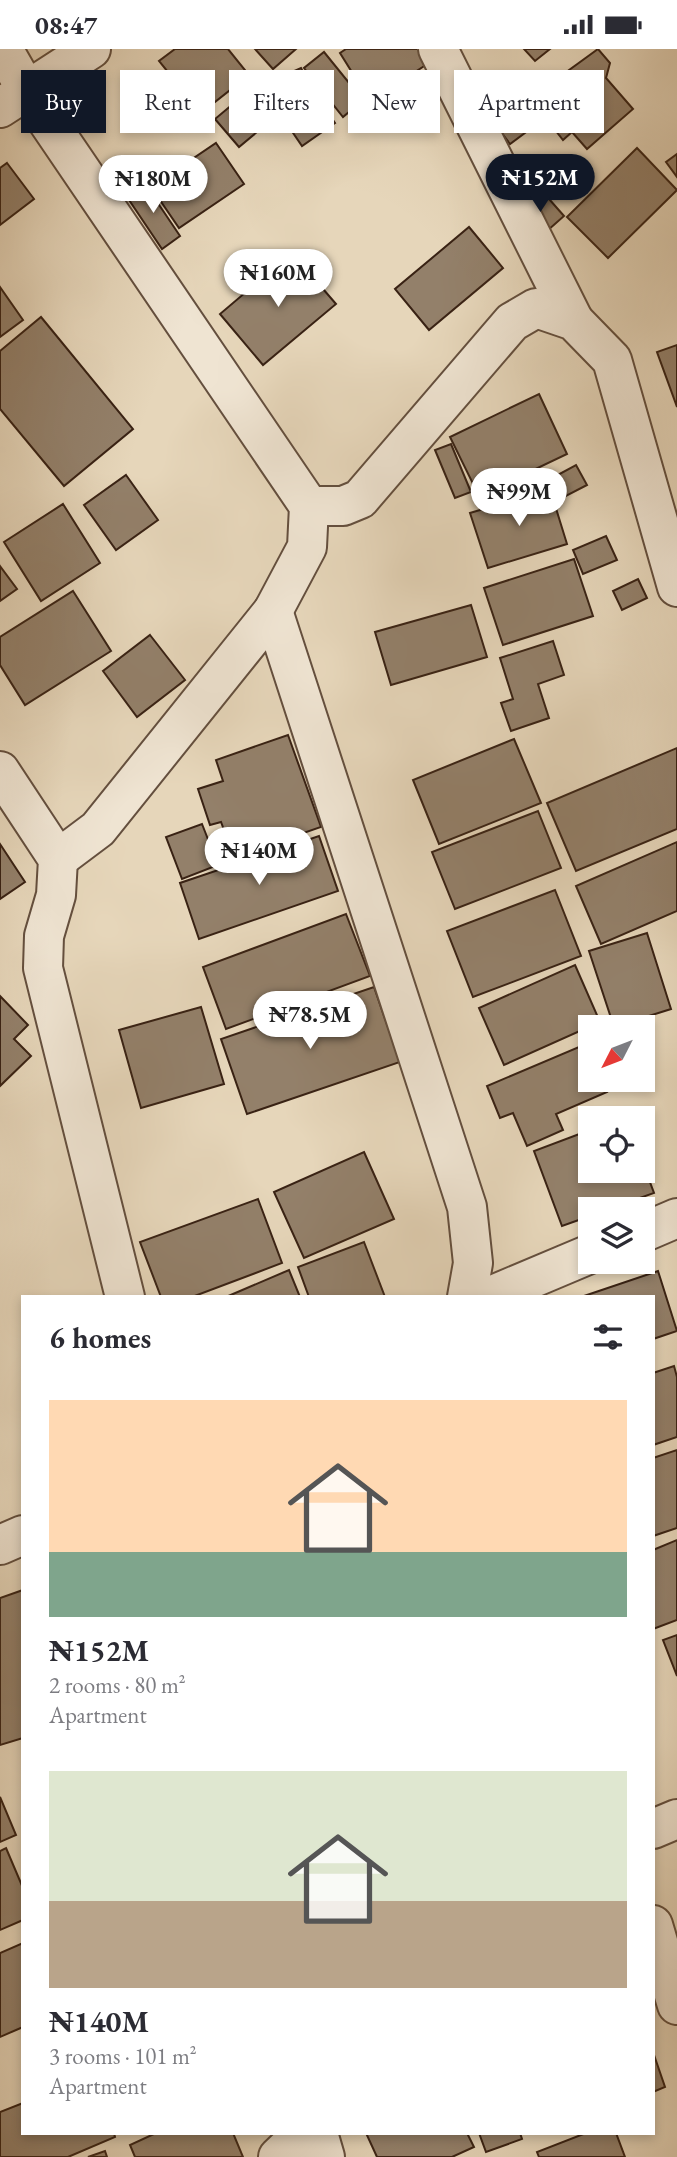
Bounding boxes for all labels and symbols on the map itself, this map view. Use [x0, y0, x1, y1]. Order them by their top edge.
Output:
pin: ₦180M [104, 155, 202, 215]
pin: ₦152M [491, 155, 589, 214]
pin: ₦160M [229, 250, 327, 309]
pin: ₦99M [478, 469, 560, 528]
pin: ₦140M [210, 827, 308, 887]
pin: ₦78.5M [253, 991, 367, 1051]
north arrow [578, 1015, 654, 1092]

